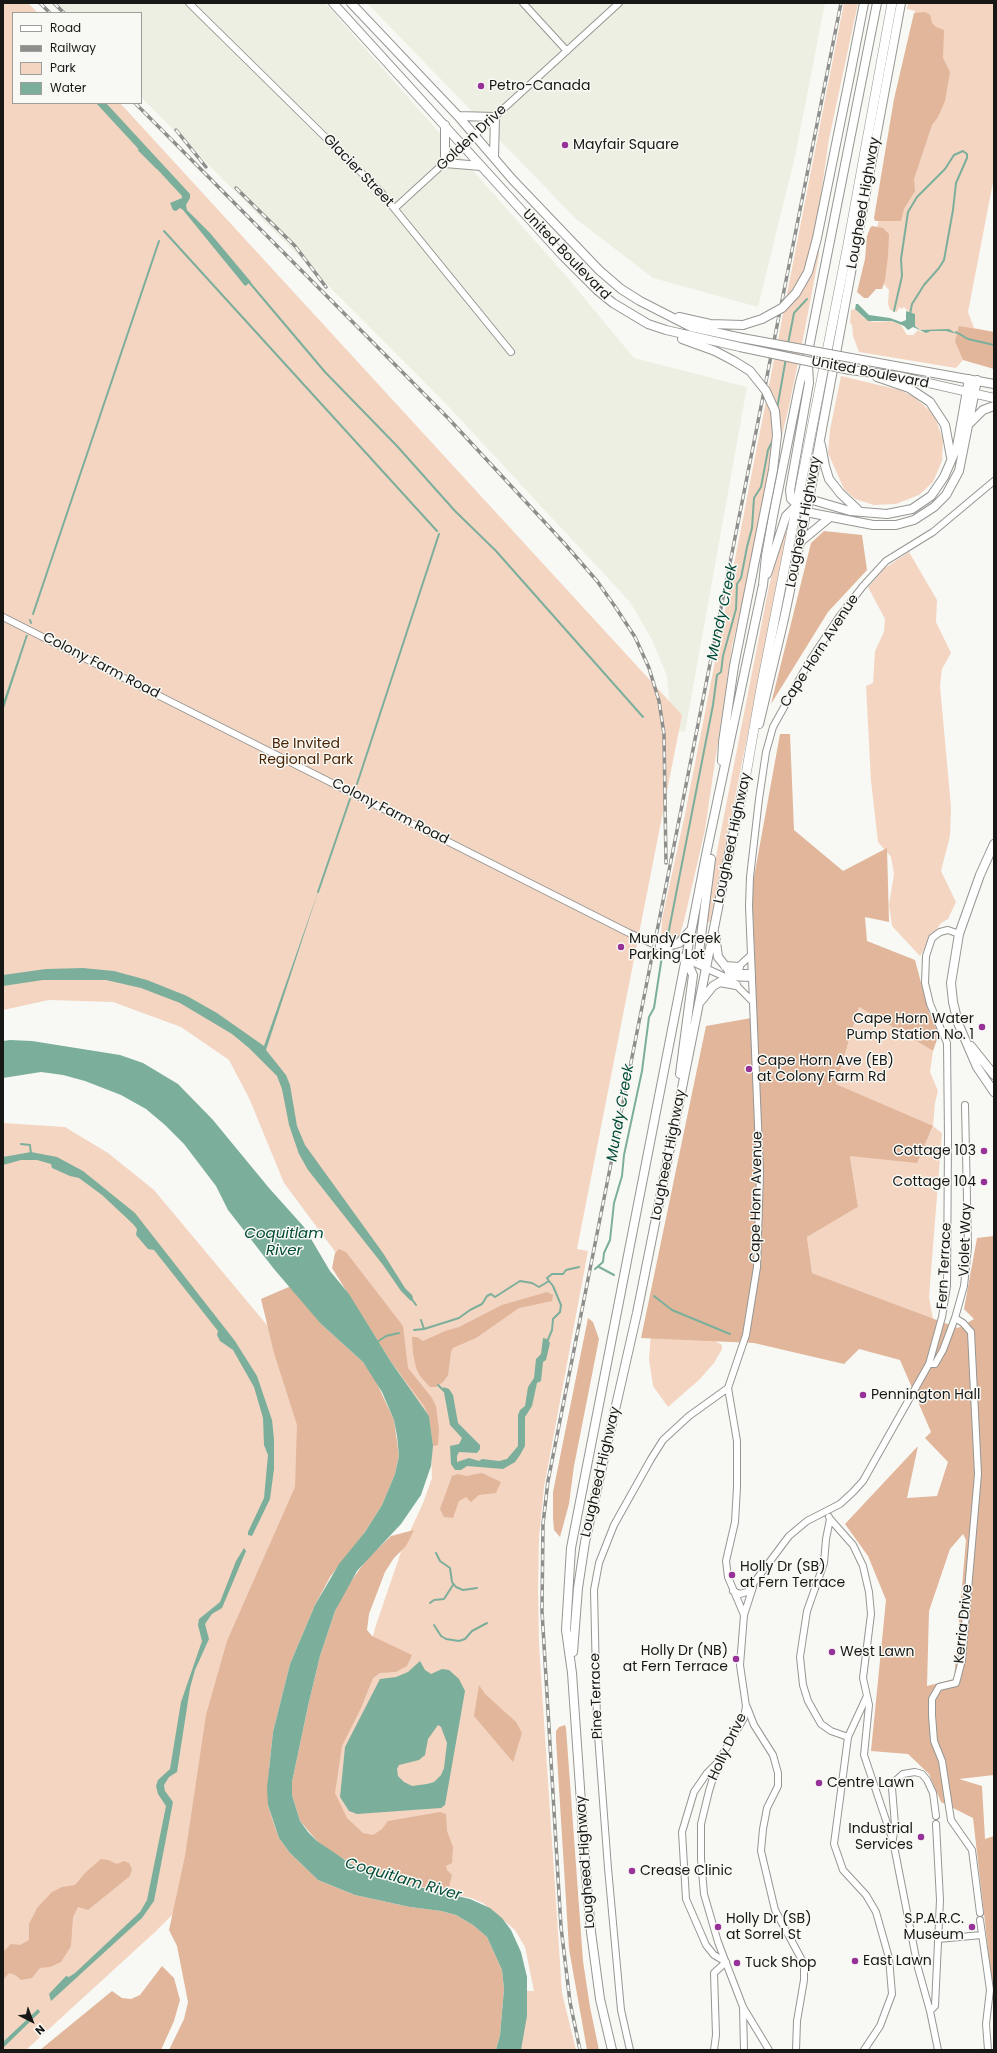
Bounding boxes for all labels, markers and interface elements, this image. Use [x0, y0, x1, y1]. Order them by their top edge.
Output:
legend [12, 12, 142, 104]
text: Road [50, 19, 81, 36]
text: Railway [50, 39, 96, 56]
text: Park [50, 59, 76, 76]
place label: Petro-Canada [489, 78, 590, 94]
text: Water [50, 79, 86, 96]
marker: Petro-Canada [476, 81, 486, 91]
street label: Golden Drive [434, 101, 510, 175]
street label: Glacier Street [319, 131, 397, 211]
street label: Lougheed Highway [844, 136, 884, 270]
place label: Mayfair Square [573, 137, 679, 153]
marker: Mayfair Square [560, 140, 570, 150]
street label: United Boulevard [518, 206, 614, 304]
street label: United Boulevard [810, 353, 930, 393]
street label: Lougheed Highway [783, 455, 825, 589]
water label: Mundy Creek [704, 562, 742, 662]
street label: Cape Horn Avenue [777, 591, 863, 711]
street label: Colony Farm Road [40, 629, 162, 703]
park label: Be Invited Regional Park [259, 736, 353, 768]
street label: Lougheed Highway [711, 771, 755, 905]
street label: Colony Farm Road [329, 775, 451, 849]
place label: Mundy Creek Parking Lot [629, 931, 721, 964]
marker: Mundy Creek Parking Lot [616, 942, 626, 952]
place label: Cape Horn Water Pump Station No. 1 [846, 1011, 974, 1044]
marker: Cape Horn Water Pump Station No. 1 [977, 1022, 987, 1032]
place label: Cape Horn Ave (EB) at Colony Farm Rd [757, 1053, 894, 1086]
water label: Mundy Creek [604, 1063, 638, 1163]
marker: Cape Horn Ave (EB) at Colony Farm Rd [744, 1064, 754, 1074]
street label: Lougheed Highway [648, 1088, 690, 1222]
street label: Cape Horn Avenue [747, 1131, 767, 1263]
place label: Cottage 103 [893, 1143, 976, 1159]
marker: Cottage 103 [979, 1146, 989, 1156]
place label: Cottage 104 [893, 1174, 976, 1190]
marker: Cottage 104 [979, 1177, 989, 1187]
street label: Violet Way [956, 1203, 976, 1277]
street label: Fern Terrace [934, 1222, 956, 1310]
water label: Coquitlam River [244, 1225, 324, 1260]
place label: Pennington Hall [871, 1387, 980, 1403]
marker: Pennington Hall [858, 1390, 868, 1400]
street label: Lougheed Highway [578, 1405, 624, 1539]
place label: Holly Dr (SB) at Fern Terrace [740, 1559, 845, 1592]
marker: Holly Dr (SB) at Fern Terrace [727, 1570, 737, 1580]
street label: Kerria Drive [952, 1584, 976, 1664]
place label: Holly Dr (NB) at Fern Terrace [623, 1643, 728, 1676]
place label: West Lawn [840, 1644, 914, 1660]
marker: West Lawn [827, 1647, 837, 1657]
street label: Pine Terrace [587, 1653, 607, 1739]
marker: Holly Dr (NB) at Fern Terrace [731, 1654, 741, 1664]
street label: Holly Drive [705, 1711, 751, 1783]
place label: Centre Lawn [827, 1775, 914, 1791]
marker: Centre Lawn [814, 1778, 824, 1788]
street label: Lougheed Highway [573, 1795, 599, 1929]
place label: Industrial Services [848, 1821, 913, 1854]
marker: Industrial Services [916, 1832, 926, 1842]
water label: Coquitlam River [343, 1855, 463, 1905]
place label: Crease Clinic [640, 1863, 732, 1879]
marker: Crease Clinic [627, 1866, 637, 1876]
place label: Holly Dr (SB) at Sorrel St [726, 1911, 812, 1944]
place label: S.P.A.R.C. Museum [904, 1911, 964, 1944]
marker: Holly Dr (SB) at Sorrel St [713, 1922, 723, 1932]
marker: S.P.A.R.C. Museum [967, 1922, 977, 1932]
place label: East Lawn [863, 1953, 932, 1969]
place label: Tuck Shop [745, 1955, 817, 1971]
marker: East Lawn [850, 1956, 860, 1966]
marker: Tuck Shop [732, 1958, 742, 1968]
north arrow [12, 2001, 52, 2041]
text: N [32, 2021, 48, 2039]

